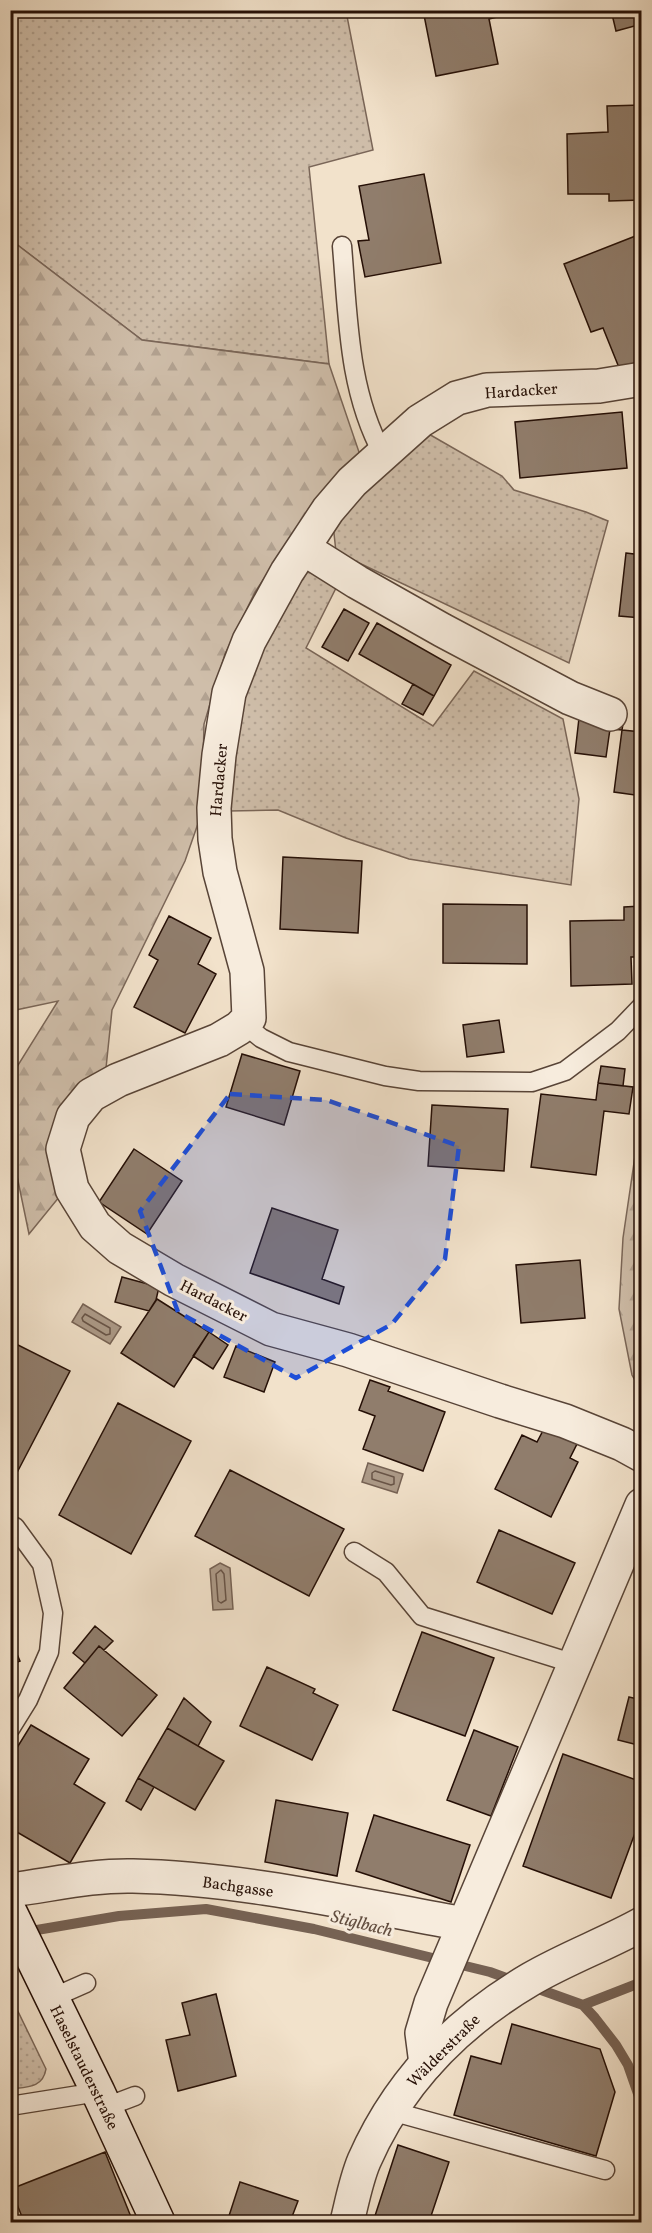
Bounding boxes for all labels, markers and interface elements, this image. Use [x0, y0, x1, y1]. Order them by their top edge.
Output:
street label: Hardacker [484, 378, 559, 406]
street label: Hardacker [206, 742, 234, 818]
street label: Hardacker [175, 1275, 251, 1328]
street label: Bachgasse [201, 1872, 275, 1904]
water label: Stiglbach [328, 1905, 395, 1944]
street label: Haselstauderstraße [43, 2002, 123, 2134]
street label: Wälderstraße [403, 2010, 486, 2093]

